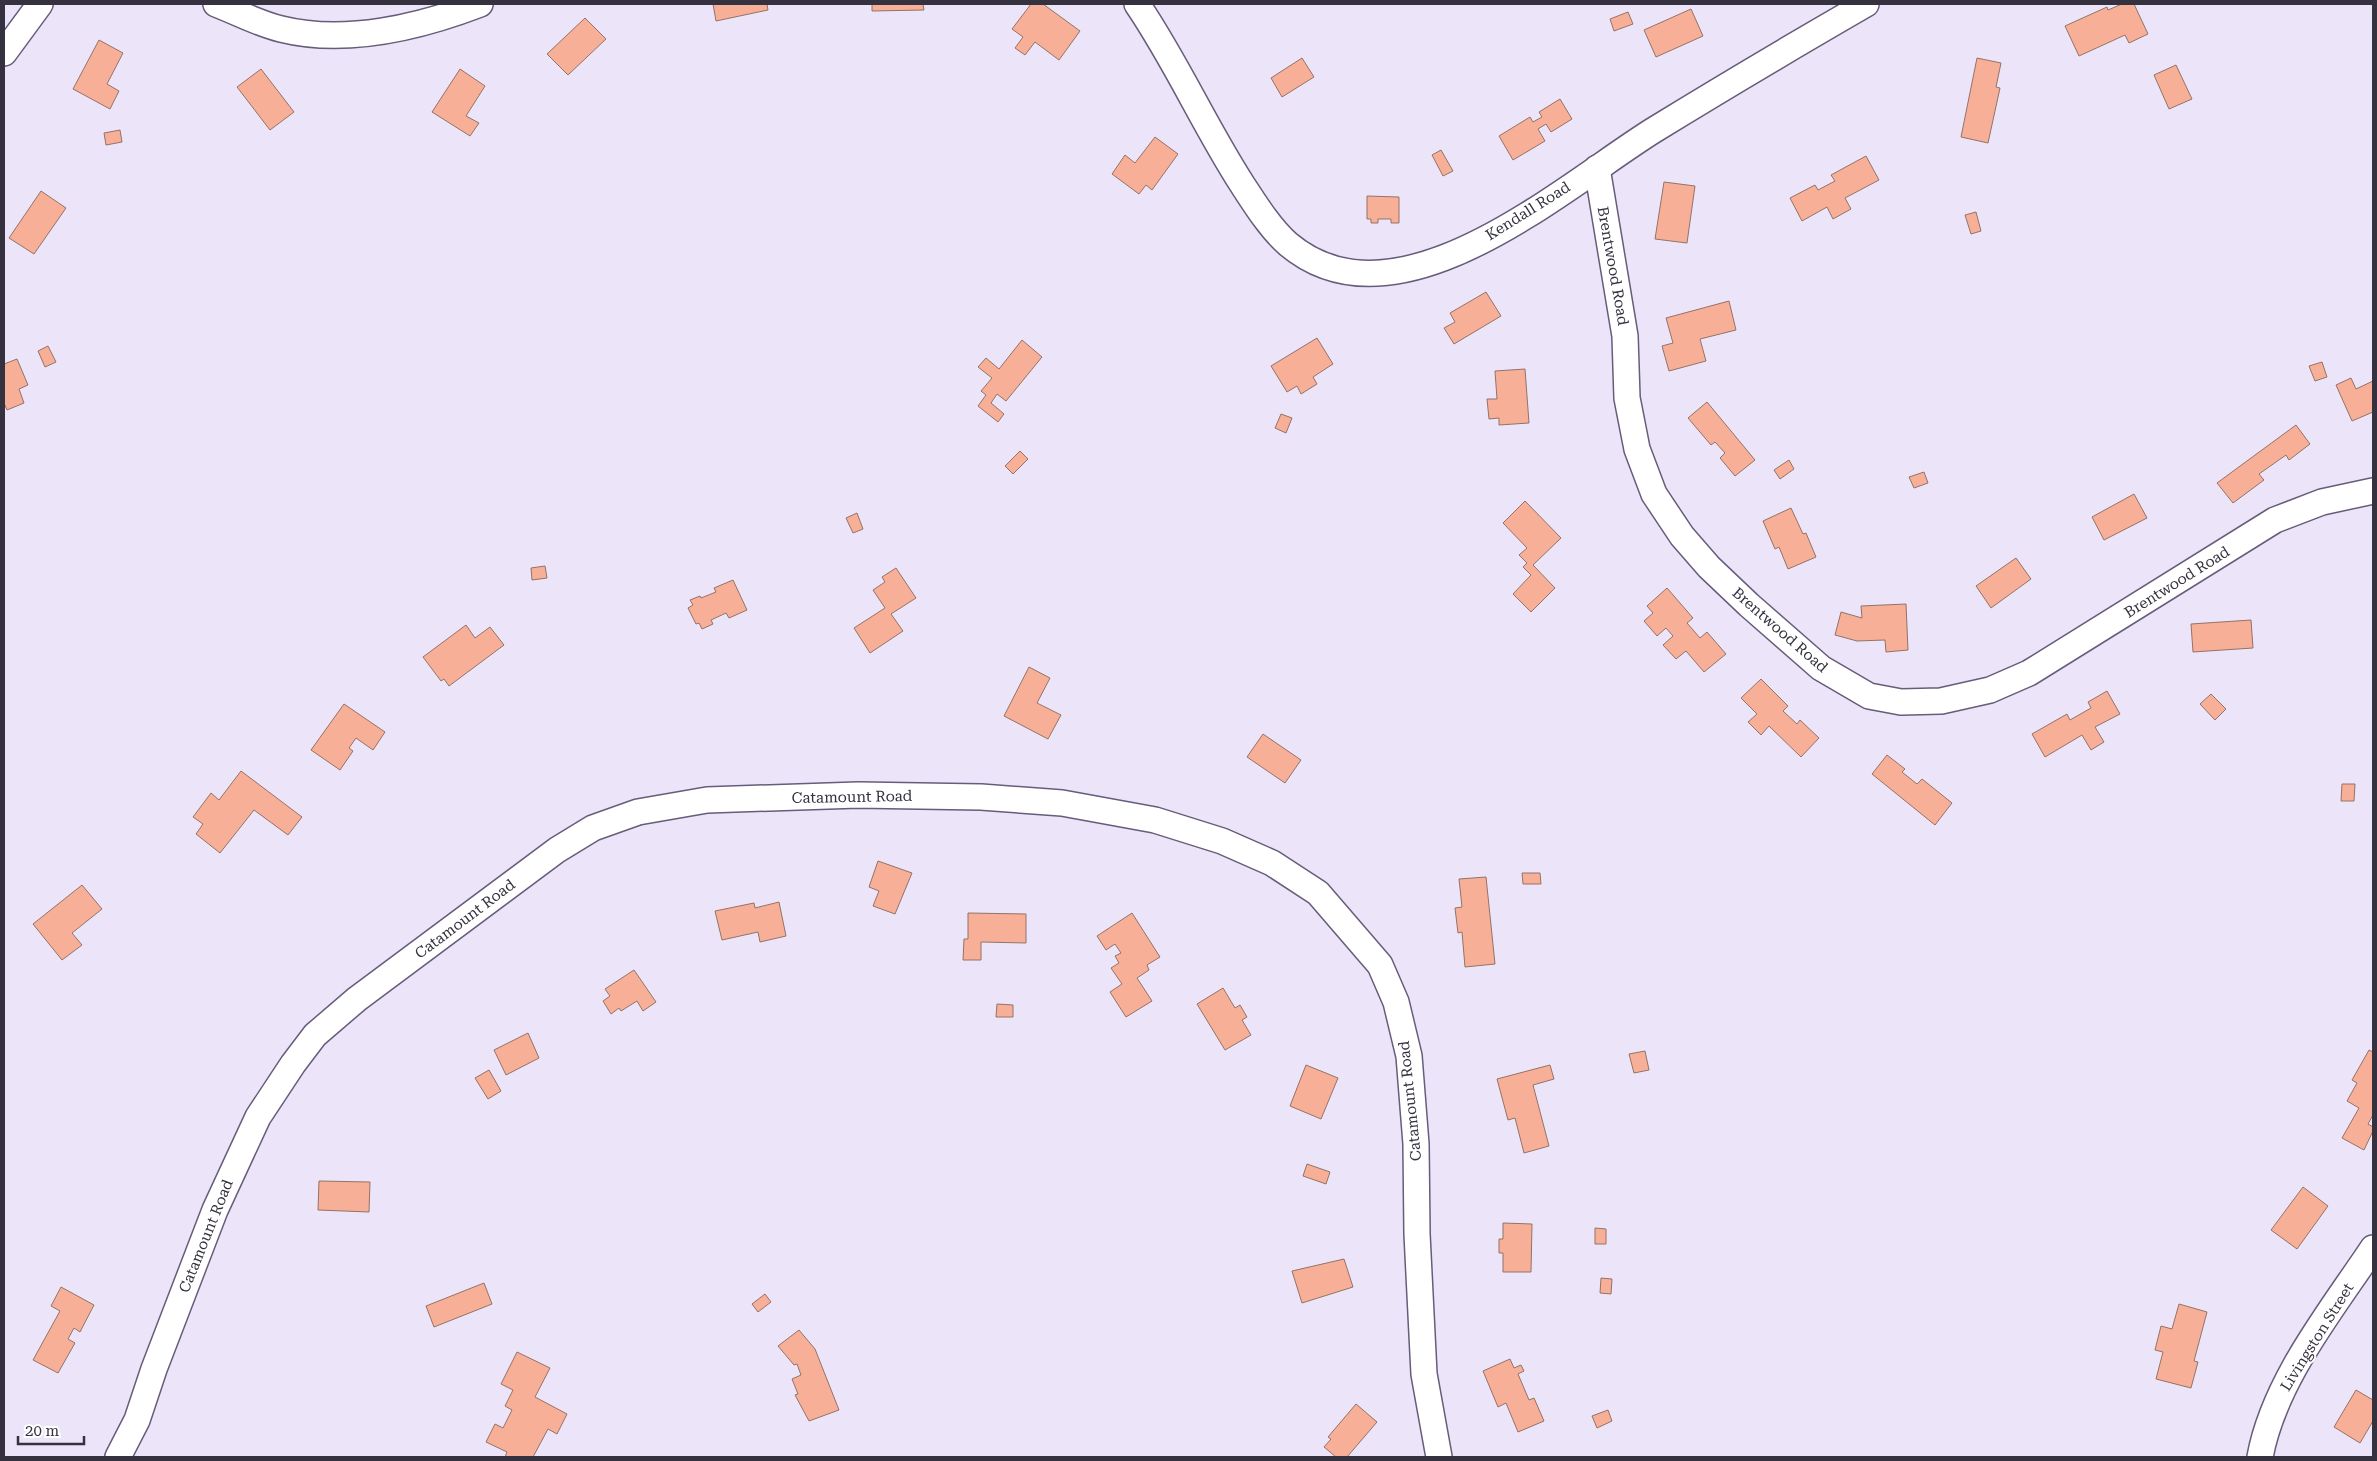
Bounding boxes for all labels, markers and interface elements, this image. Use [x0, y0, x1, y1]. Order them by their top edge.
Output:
street label: Kendall Road [1482, 178, 1574, 244]
street label: Brentwood Road [1594, 205, 1632, 327]
street label: Brentwood Road [2121, 542, 2233, 622]
street label: Brentwood Road [1729, 584, 1832, 677]
street label: Catamount Road [792, 787, 913, 807]
street label: Catamount Road [411, 875, 519, 962]
street label: Catamount Road [1395, 1040, 1425, 1162]
street label: Catamount Road [175, 1176, 237, 1295]
street label: Livingston Street [2277, 1279, 2358, 1394]
scale bar [18, 1414, 84, 1446]
text: 20 m [25, 1422, 60, 1440]

